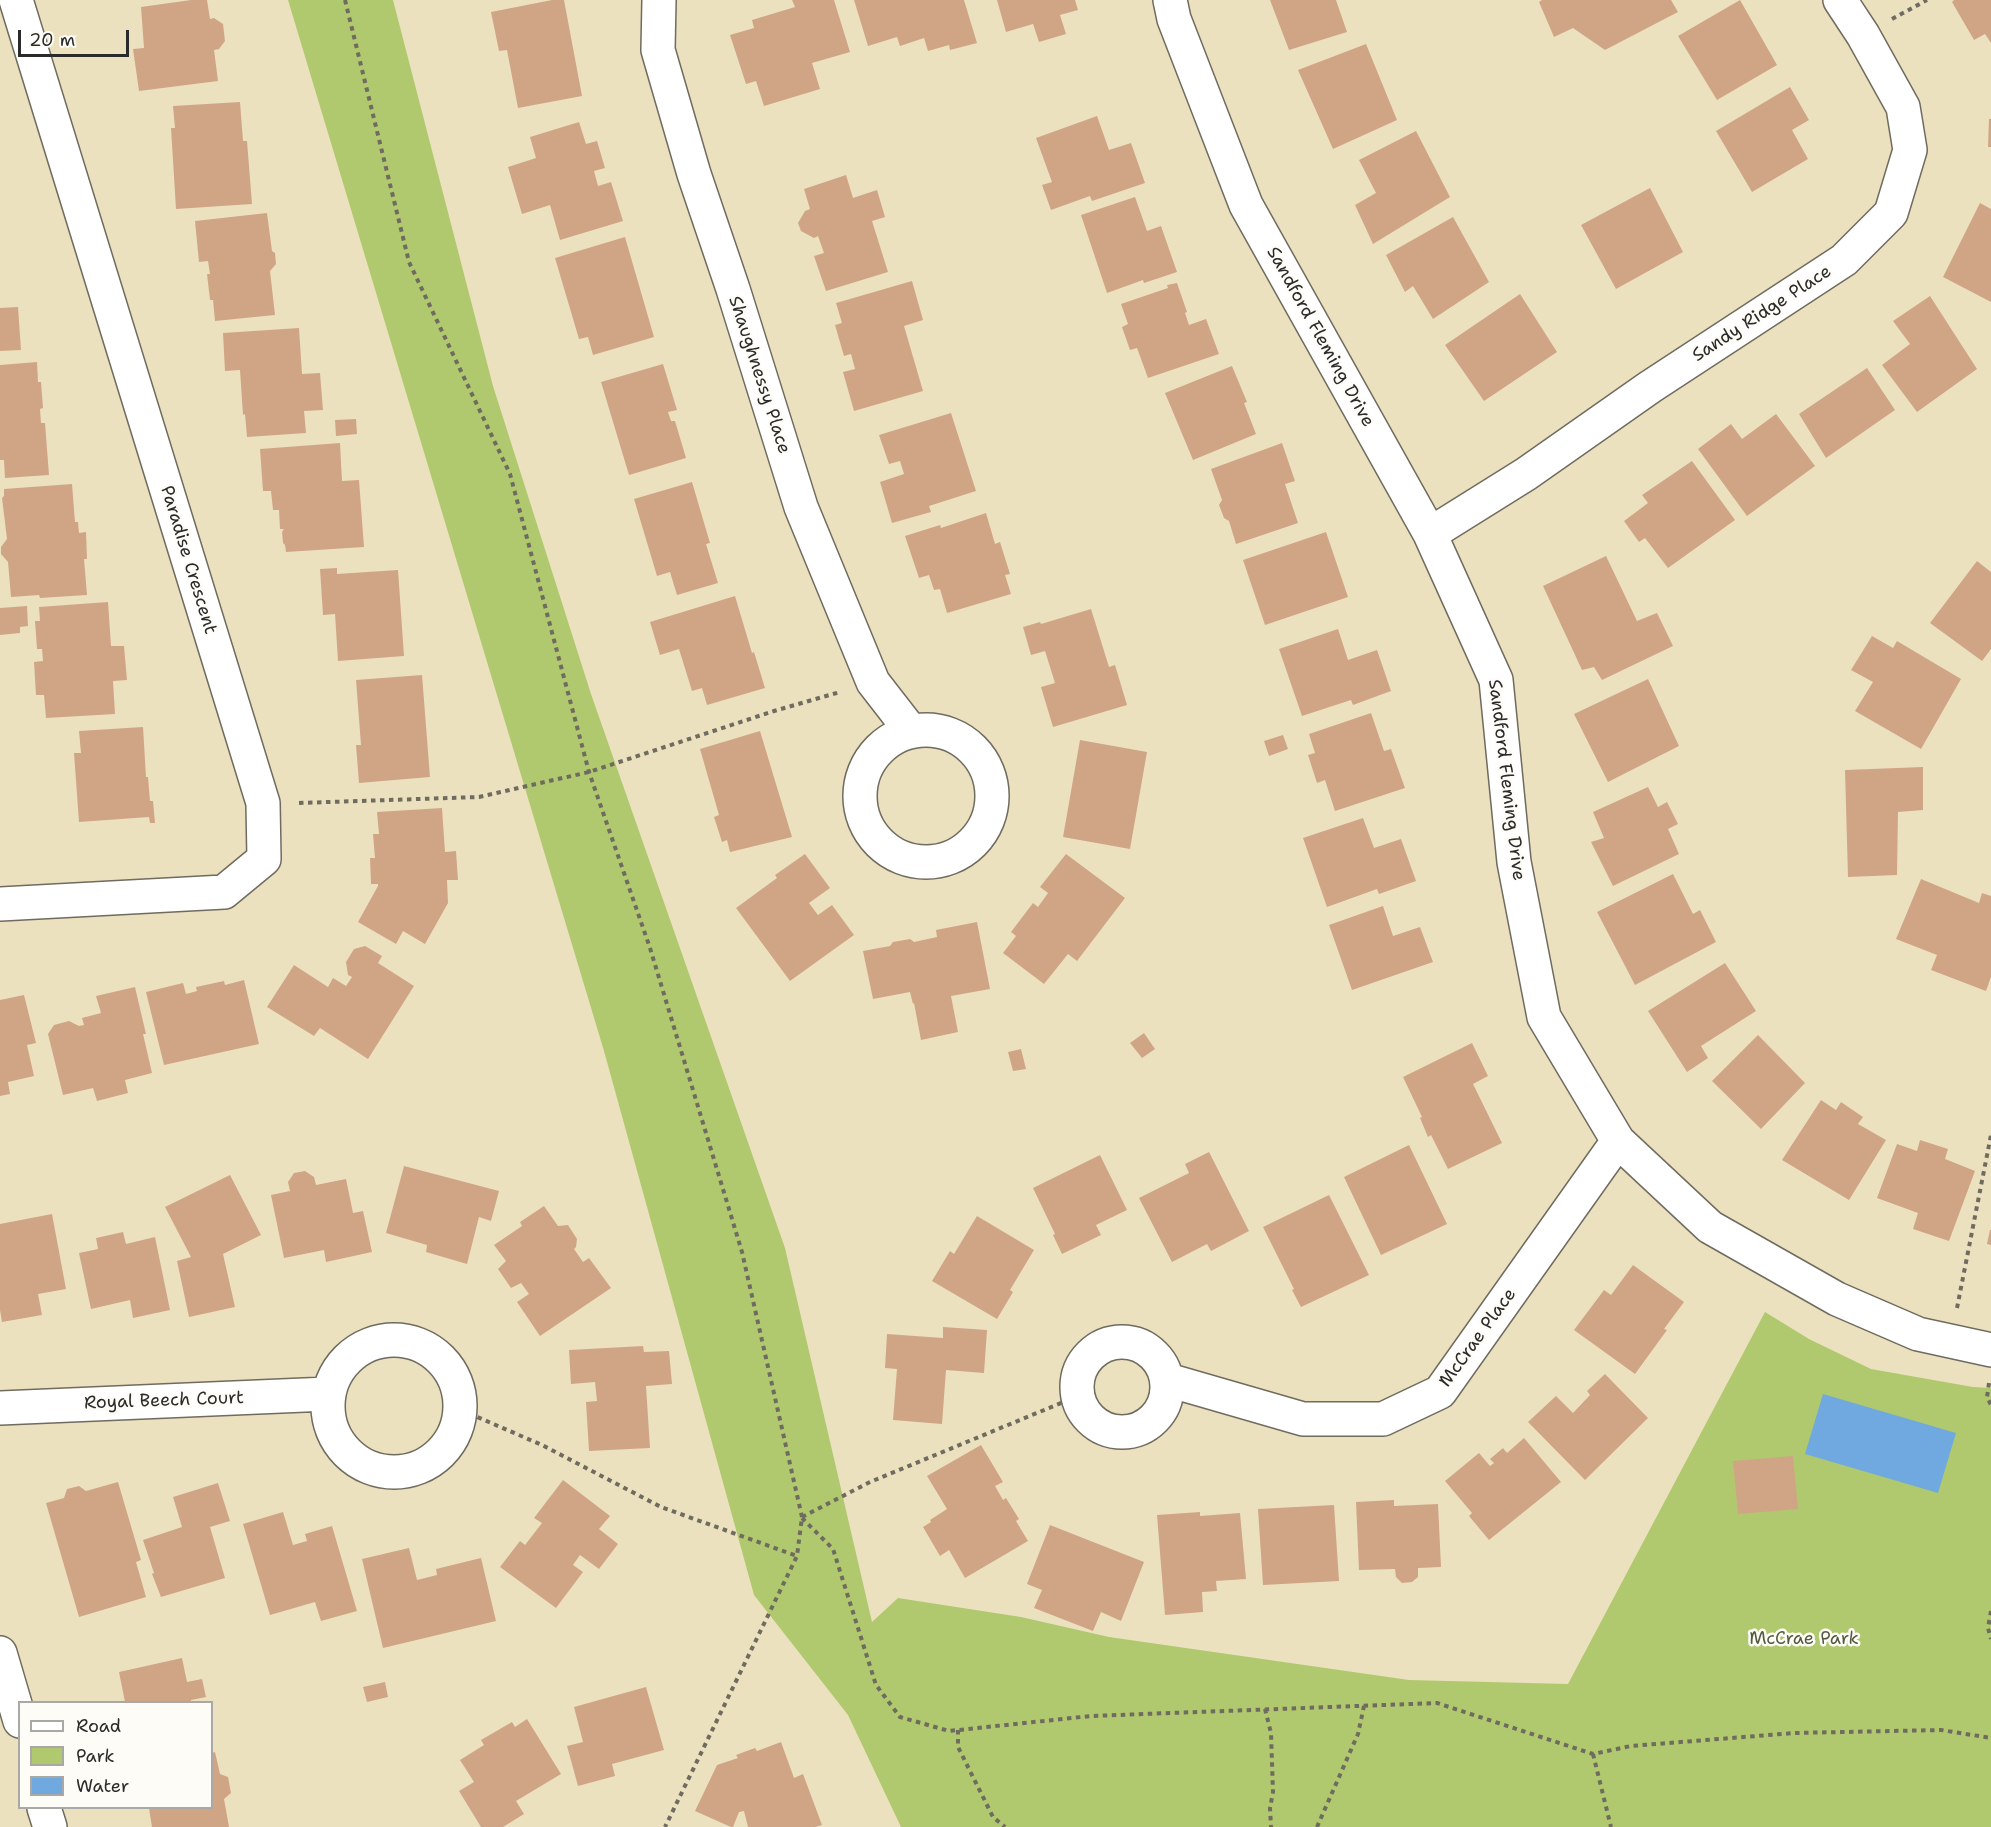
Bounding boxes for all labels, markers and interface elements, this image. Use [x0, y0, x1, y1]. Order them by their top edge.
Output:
scale bar [21, 18, 132, 56]
text: 20 m [29, 28, 75, 52]
street label: Sandford Fleming Drive [1261, 243, 1379, 431]
street label: Sandy Ridge Place [1688, 261, 1836, 367]
street label: Shaughnessy Place [723, 293, 795, 457]
street label: Paradise Crescent [155, 483, 221, 637]
street label: Sandford Fleming Drive [1483, 678, 1529, 882]
street label: McCrae Place [1435, 1284, 1521, 1392]
street label: Royal Beech Court [84, 1387, 244, 1415]
park label: McCrae Park [1749, 1628, 1859, 1650]
legend [18, 1701, 213, 1809]
text: Road [76, 1714, 121, 1738]
text: Park [76, 1744, 115, 1768]
text: Water [76, 1774, 129, 1798]

